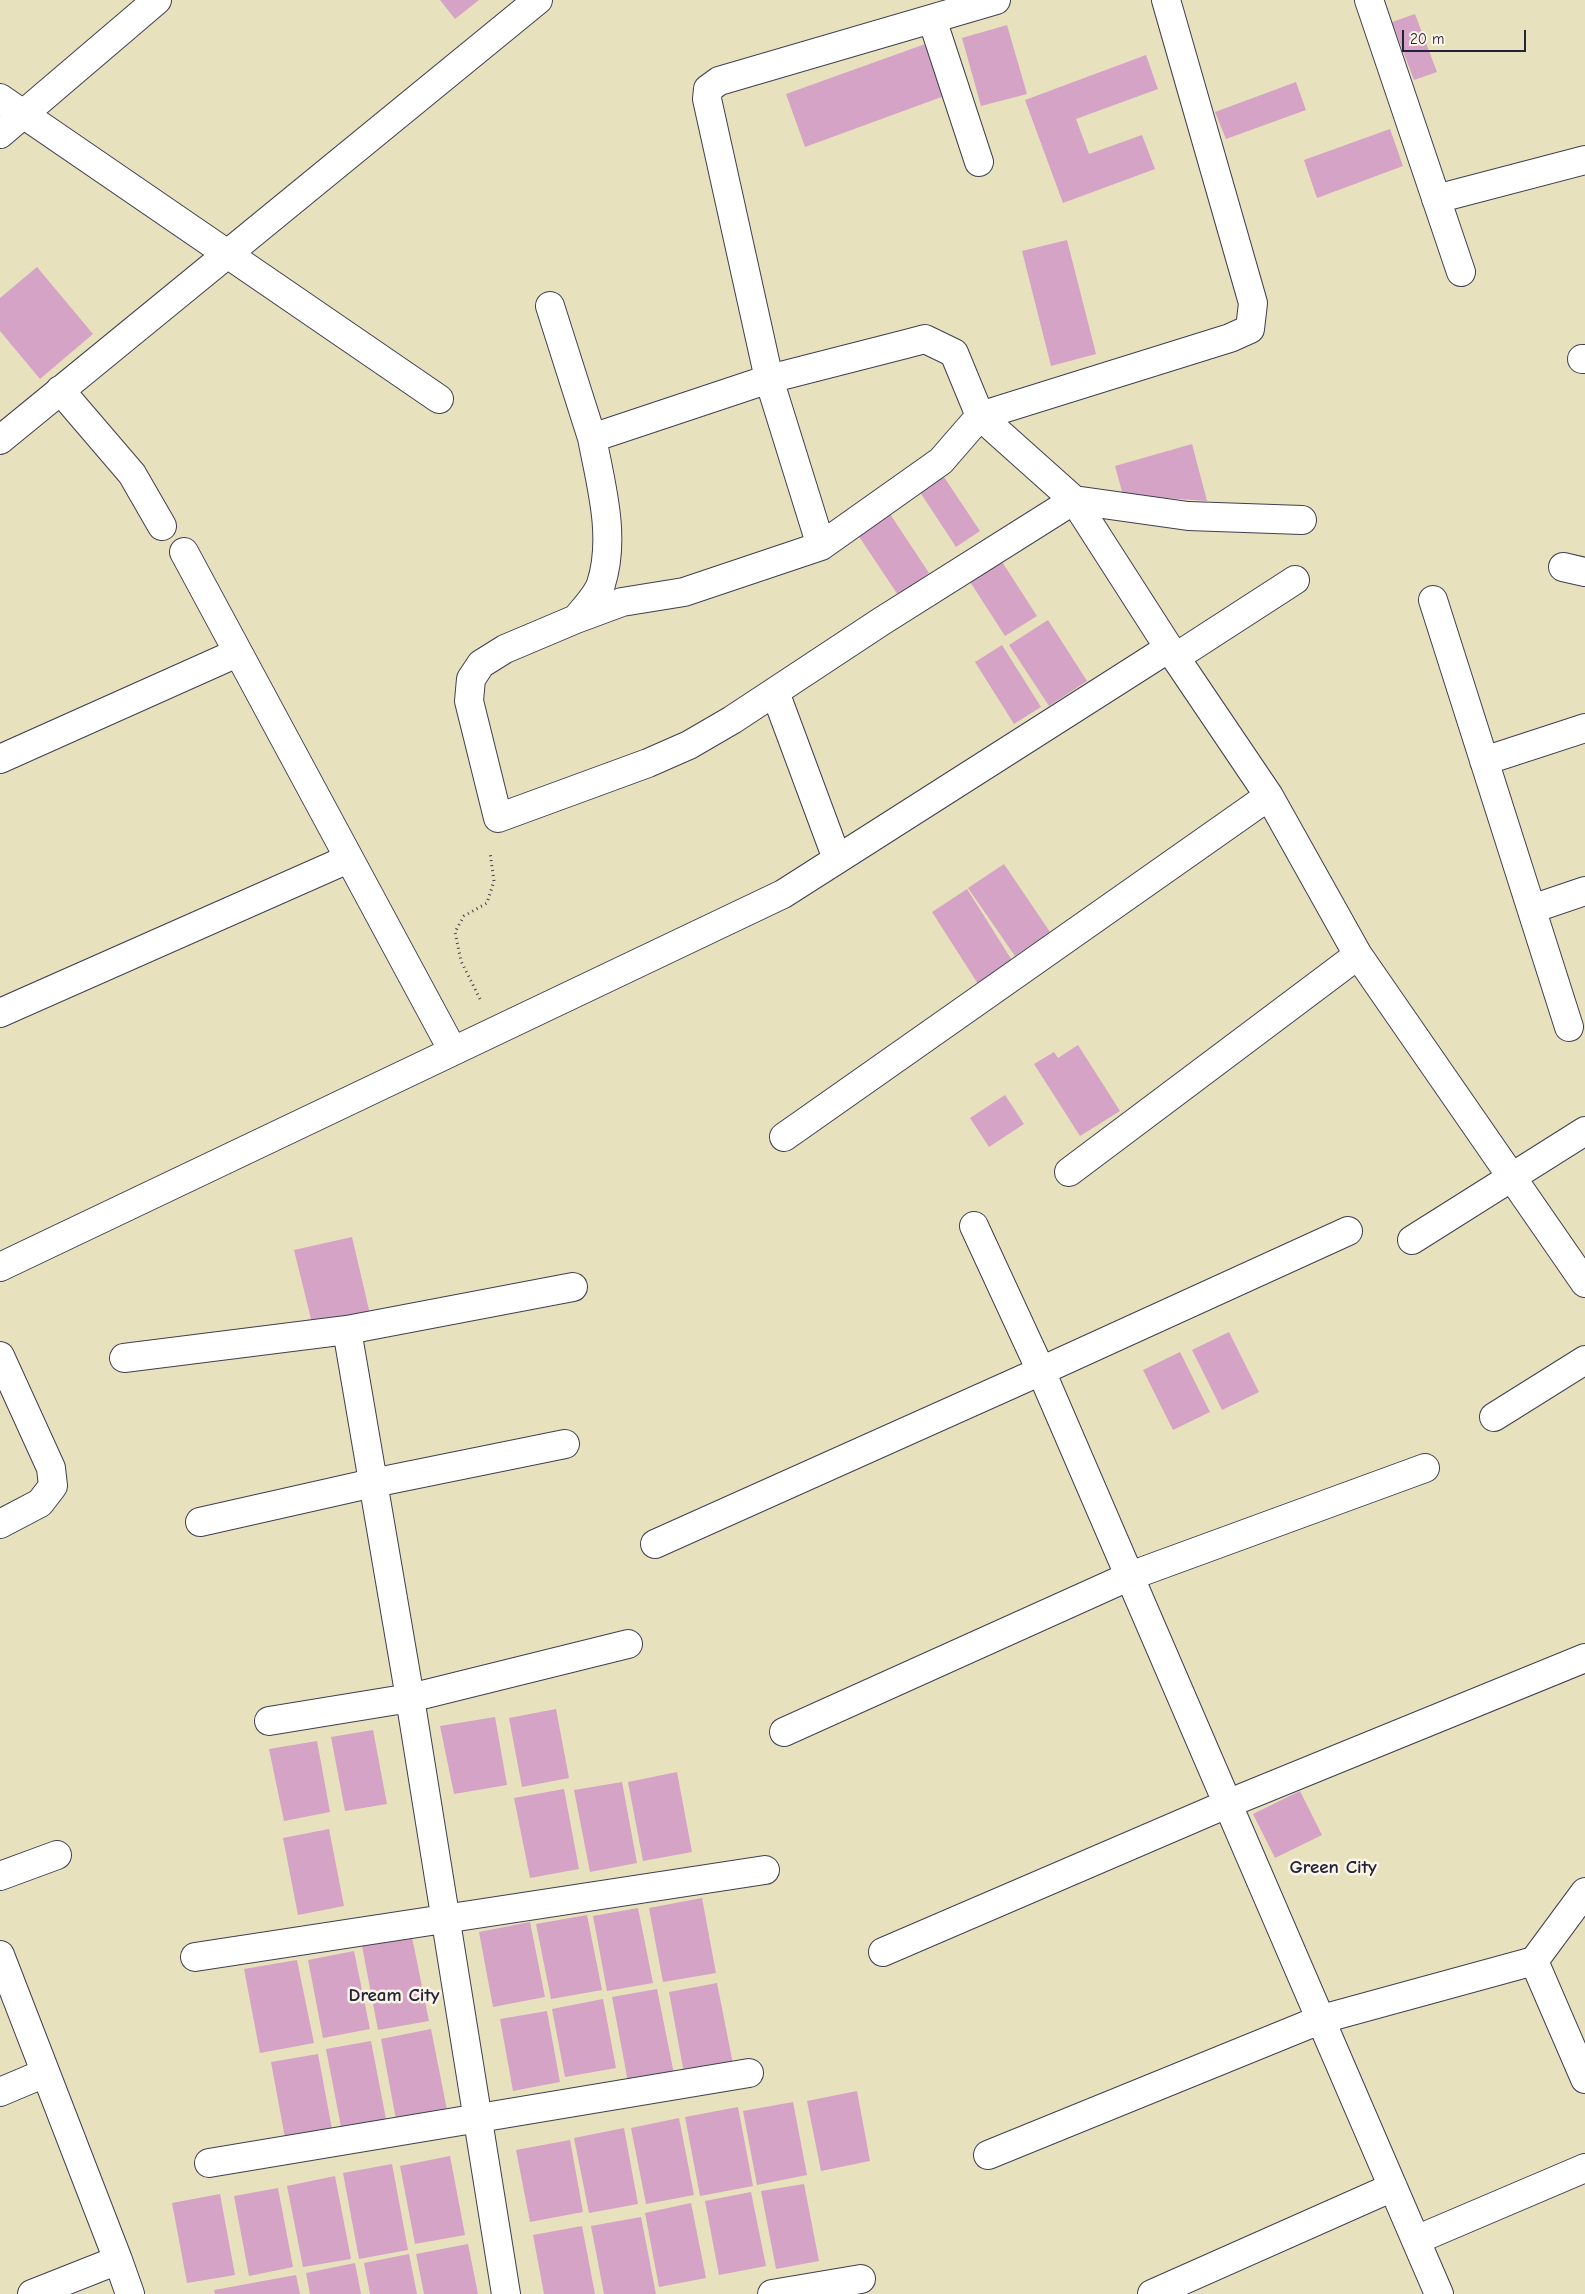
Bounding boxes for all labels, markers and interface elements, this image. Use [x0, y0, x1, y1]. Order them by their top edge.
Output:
scale bar [1405, 20, 1529, 52]
text: 20 m [1410, 30, 1444, 48]
district label: Green City [1289, 1857, 1377, 1879]
district label: Dream City [349, 1985, 439, 2007]

